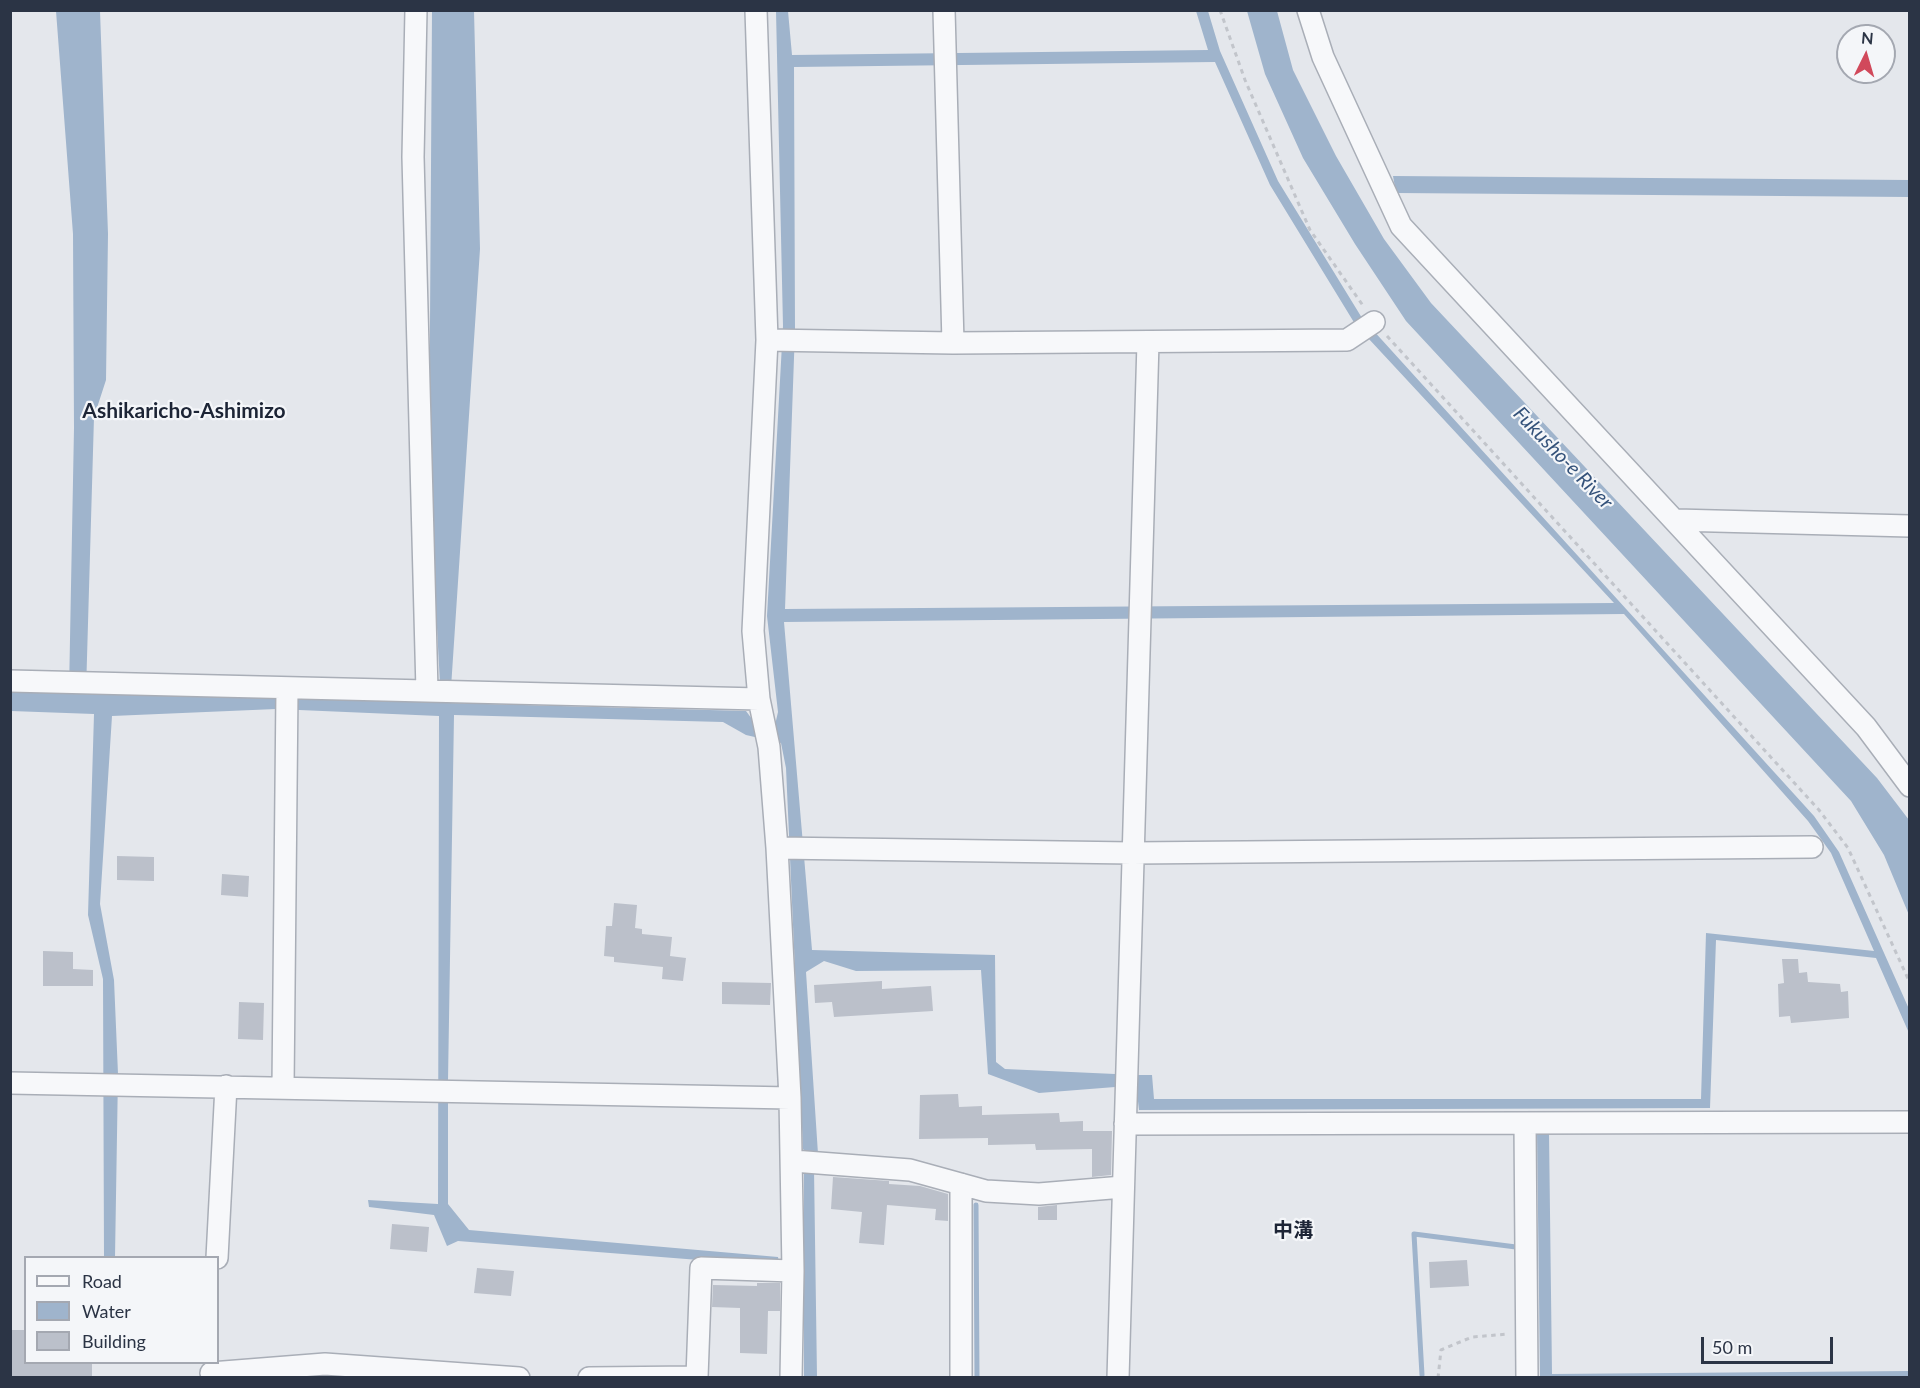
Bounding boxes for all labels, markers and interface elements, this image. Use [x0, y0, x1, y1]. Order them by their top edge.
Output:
north arrow [1836, 24, 1896, 84]
text: N [1860, 28, 1874, 48]
district label: Ashikaricho-Ashimizo [82, 398, 286, 424]
water label: Fukusho-e River [1508, 402, 1618, 514]
district label: 中溝 [1273, 1219, 1313, 1243]
legend [24, 1256, 219, 1364]
text: Road [82, 1270, 122, 1292]
text: Water [82, 1300, 131, 1322]
scale bar [1704, 1325, 1836, 1363]
text: Building [82, 1330, 146, 1352]
text: 50 m [1712, 1336, 1752, 1358]

